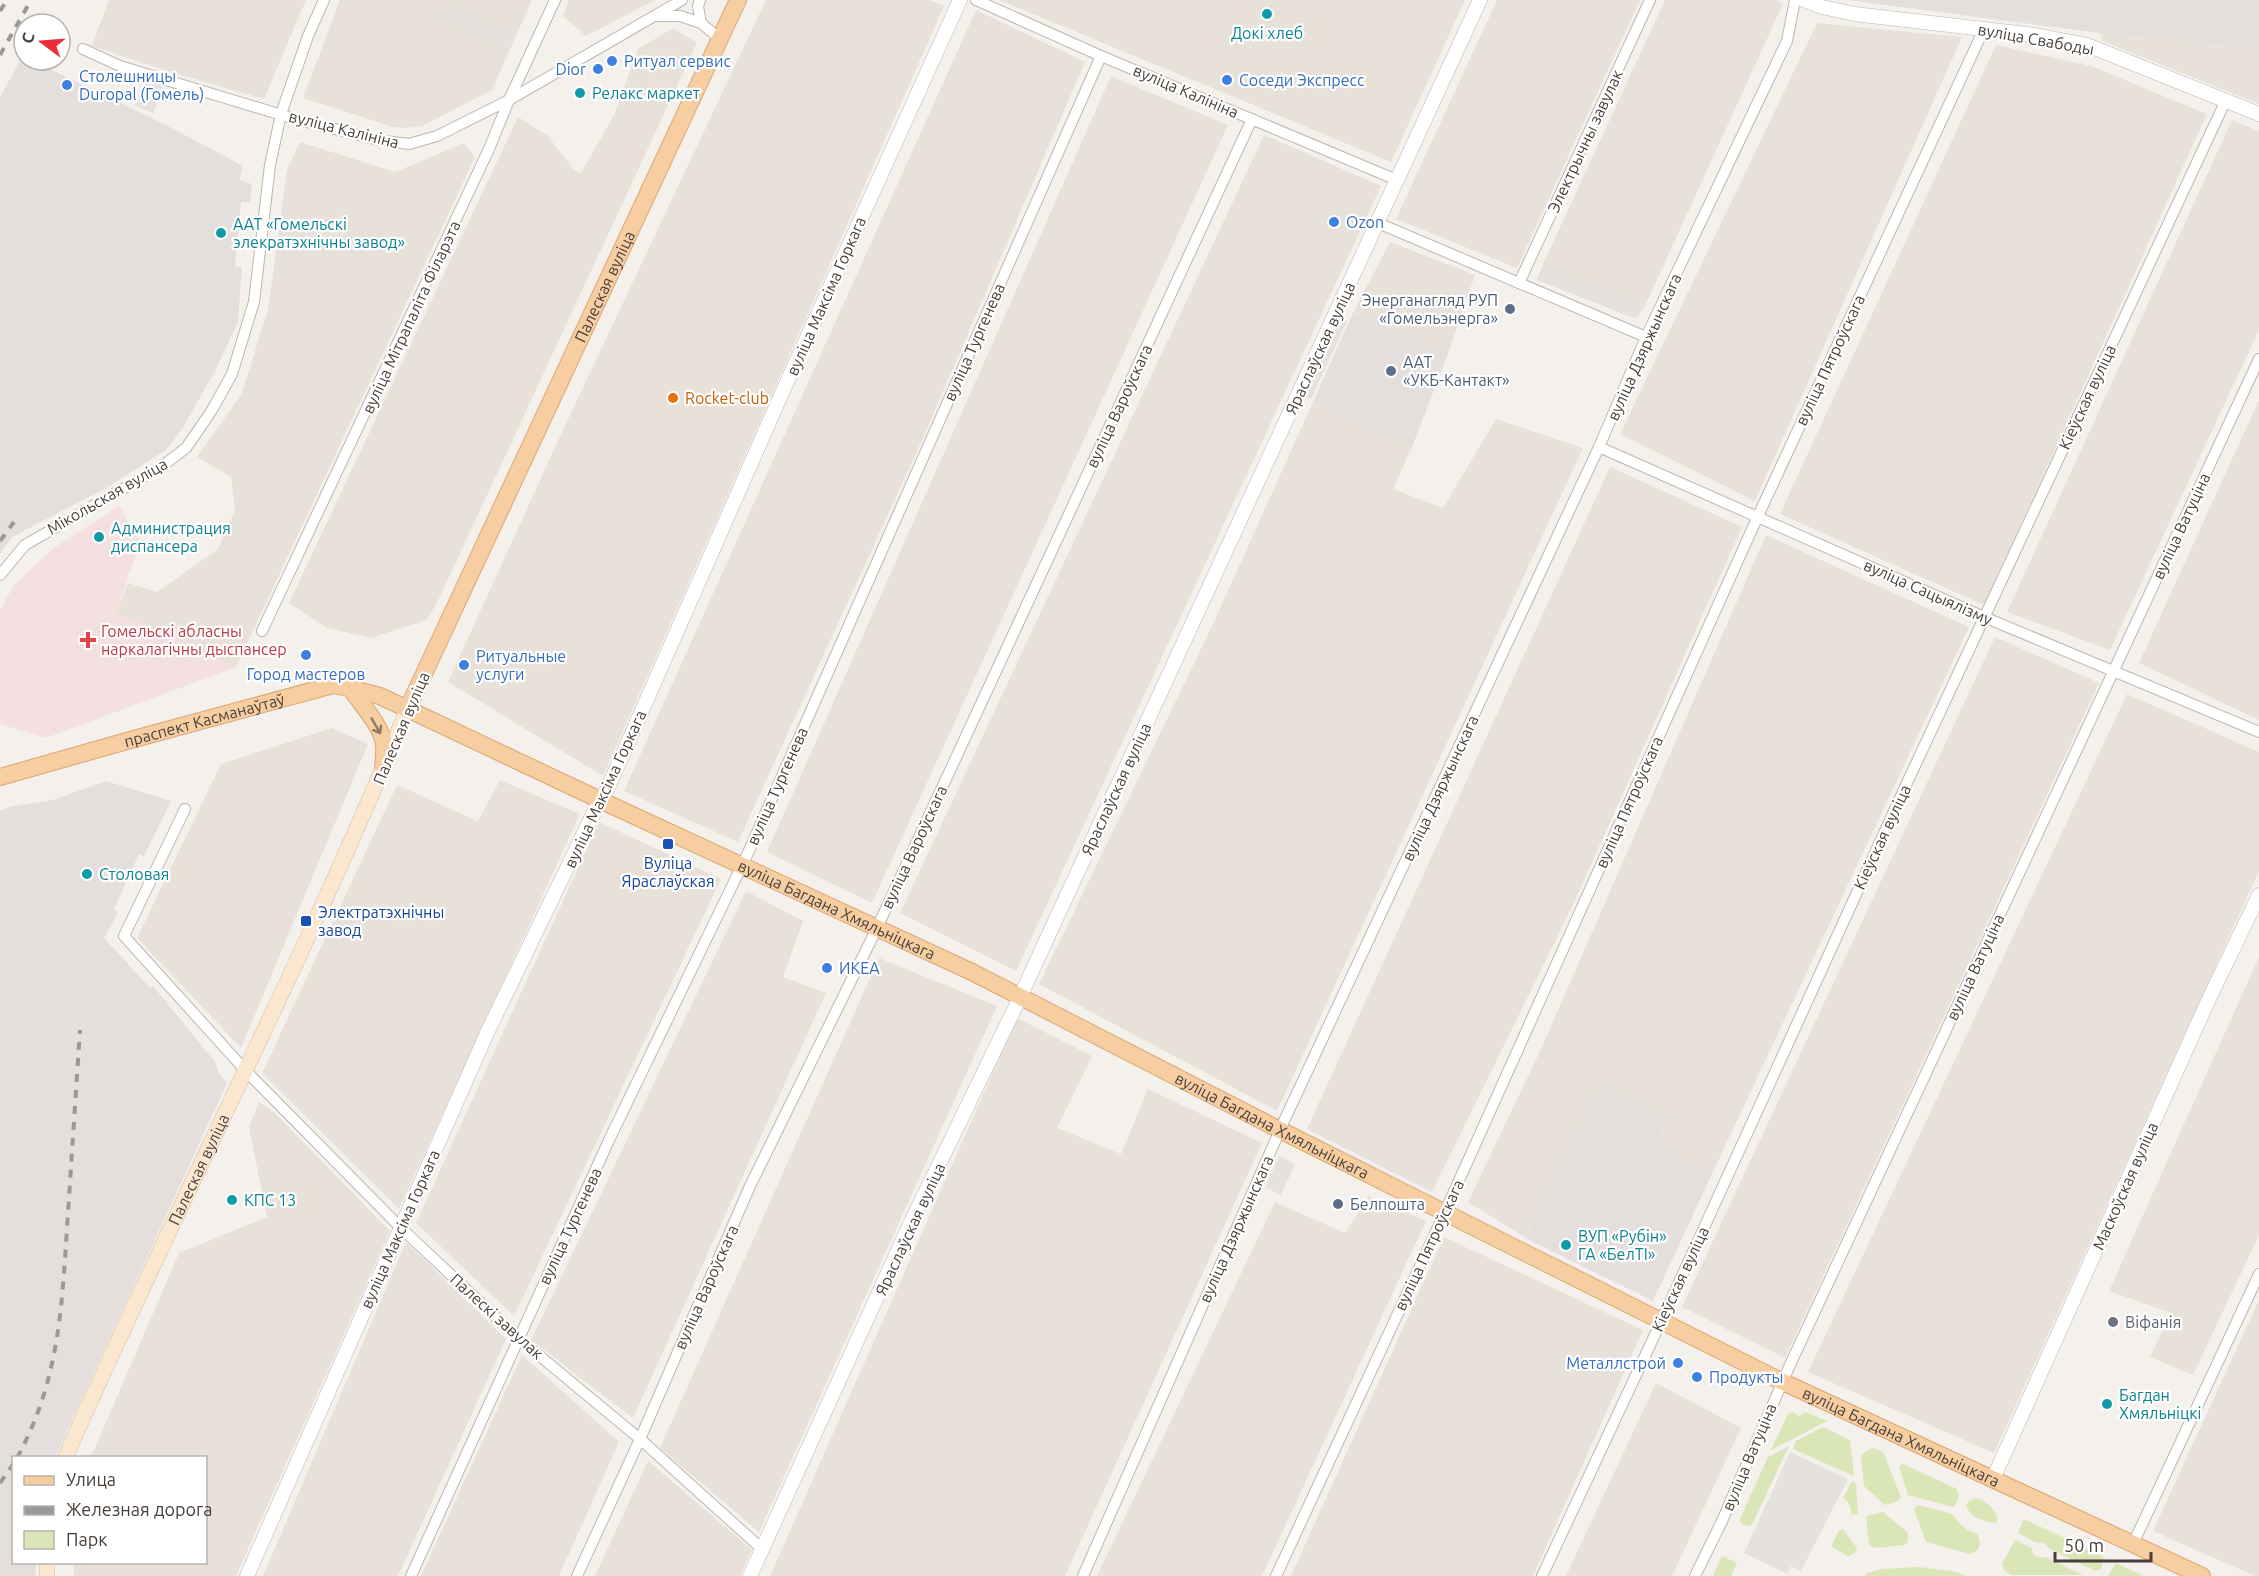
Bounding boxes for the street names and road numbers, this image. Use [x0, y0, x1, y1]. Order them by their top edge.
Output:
street label: вуліца Свабоды [1977, 20, 2095, 58]
street label: вуліца Калініна [1131, 61, 1241, 121]
street label: Электрычны завулак [1544, 67, 1626, 215]
street label: вуліца Калініна [287, 107, 401, 151]
street label: вуліца Максіма Горкага [783, 214, 869, 378]
street label: вуліца Мітрапаліта Філарэта [358, 218, 464, 416]
street label: Палеская вуліца [571, 228, 638, 345]
street label: вуліца Дзяржынскага [1603, 271, 1685, 423]
street label: Яраслаўская вуліца [1281, 279, 1359, 417]
street label: вуліца Тургенева [940, 280, 1008, 404]
street label: вуліца Пятроўскага [1792, 292, 1868, 428]
street label: вуліца Вароўскага [1083, 341, 1155, 471]
street label: Кіеўская вуліца [2055, 342, 2119, 452]
street label: Мікольская вуліца [44, 454, 170, 538]
street label: вуліца Ватуціна [2149, 470, 2213, 582]
street label: вуліца Сацыялізму [1861, 556, 1995, 629]
street label: Палеская вуліца [369, 669, 433, 787]
street label: праспект Касманаўтаў [122, 690, 287, 750]
street label: вуліца Максіма Горкага [561, 707, 649, 871]
street label: вуліца Дзяржынскага [1398, 712, 1482, 864]
street label: Яраслаўская вуліца [1077, 720, 1155, 858]
street label: вуліца Тургенева [743, 724, 811, 848]
street label: вуліца Пятроўскага [1592, 733, 1666, 871]
street label: вуліца Вароўскага [878, 782, 950, 912]
street label: Кіеўская вуліца [1850, 782, 1914, 892]
street label: вуліца Багдана Хмяльніцкага [735, 856, 938, 963]
street label: вуліца Ватуціна [1943, 911, 2007, 1023]
street label: вуліца Багдана Хмяльніцкага [1172, 1069, 1372, 1182]
street label: Палеская вуліца [164, 1111, 233, 1228]
street label: Маскоўская вуліца [2089, 1119, 2161, 1253]
street label: вуліца Максіма Горкага [357, 1147, 443, 1311]
street label: вуліца Дзяржынскага [1195, 1153, 1277, 1305]
street label: Яраслаўская вуліца [871, 1160, 949, 1298]
street label: вуліца Тургенева [535, 1165, 605, 1287]
street label: вуліца Пятроўскага [1391, 1177, 1467, 1313]
street label: вуліца Вароўскага [671, 1222, 741, 1352]
street label: Кіеўская вуліца [1648, 1224, 1712, 1334]
street label: Палескі завулак [447, 1270, 547, 1362]
street label: вуліца Багдана Хмяльніцкага [1800, 1383, 2003, 1490]
street label: вуліца Ватуціна [1718, 1401, 1780, 1513]

